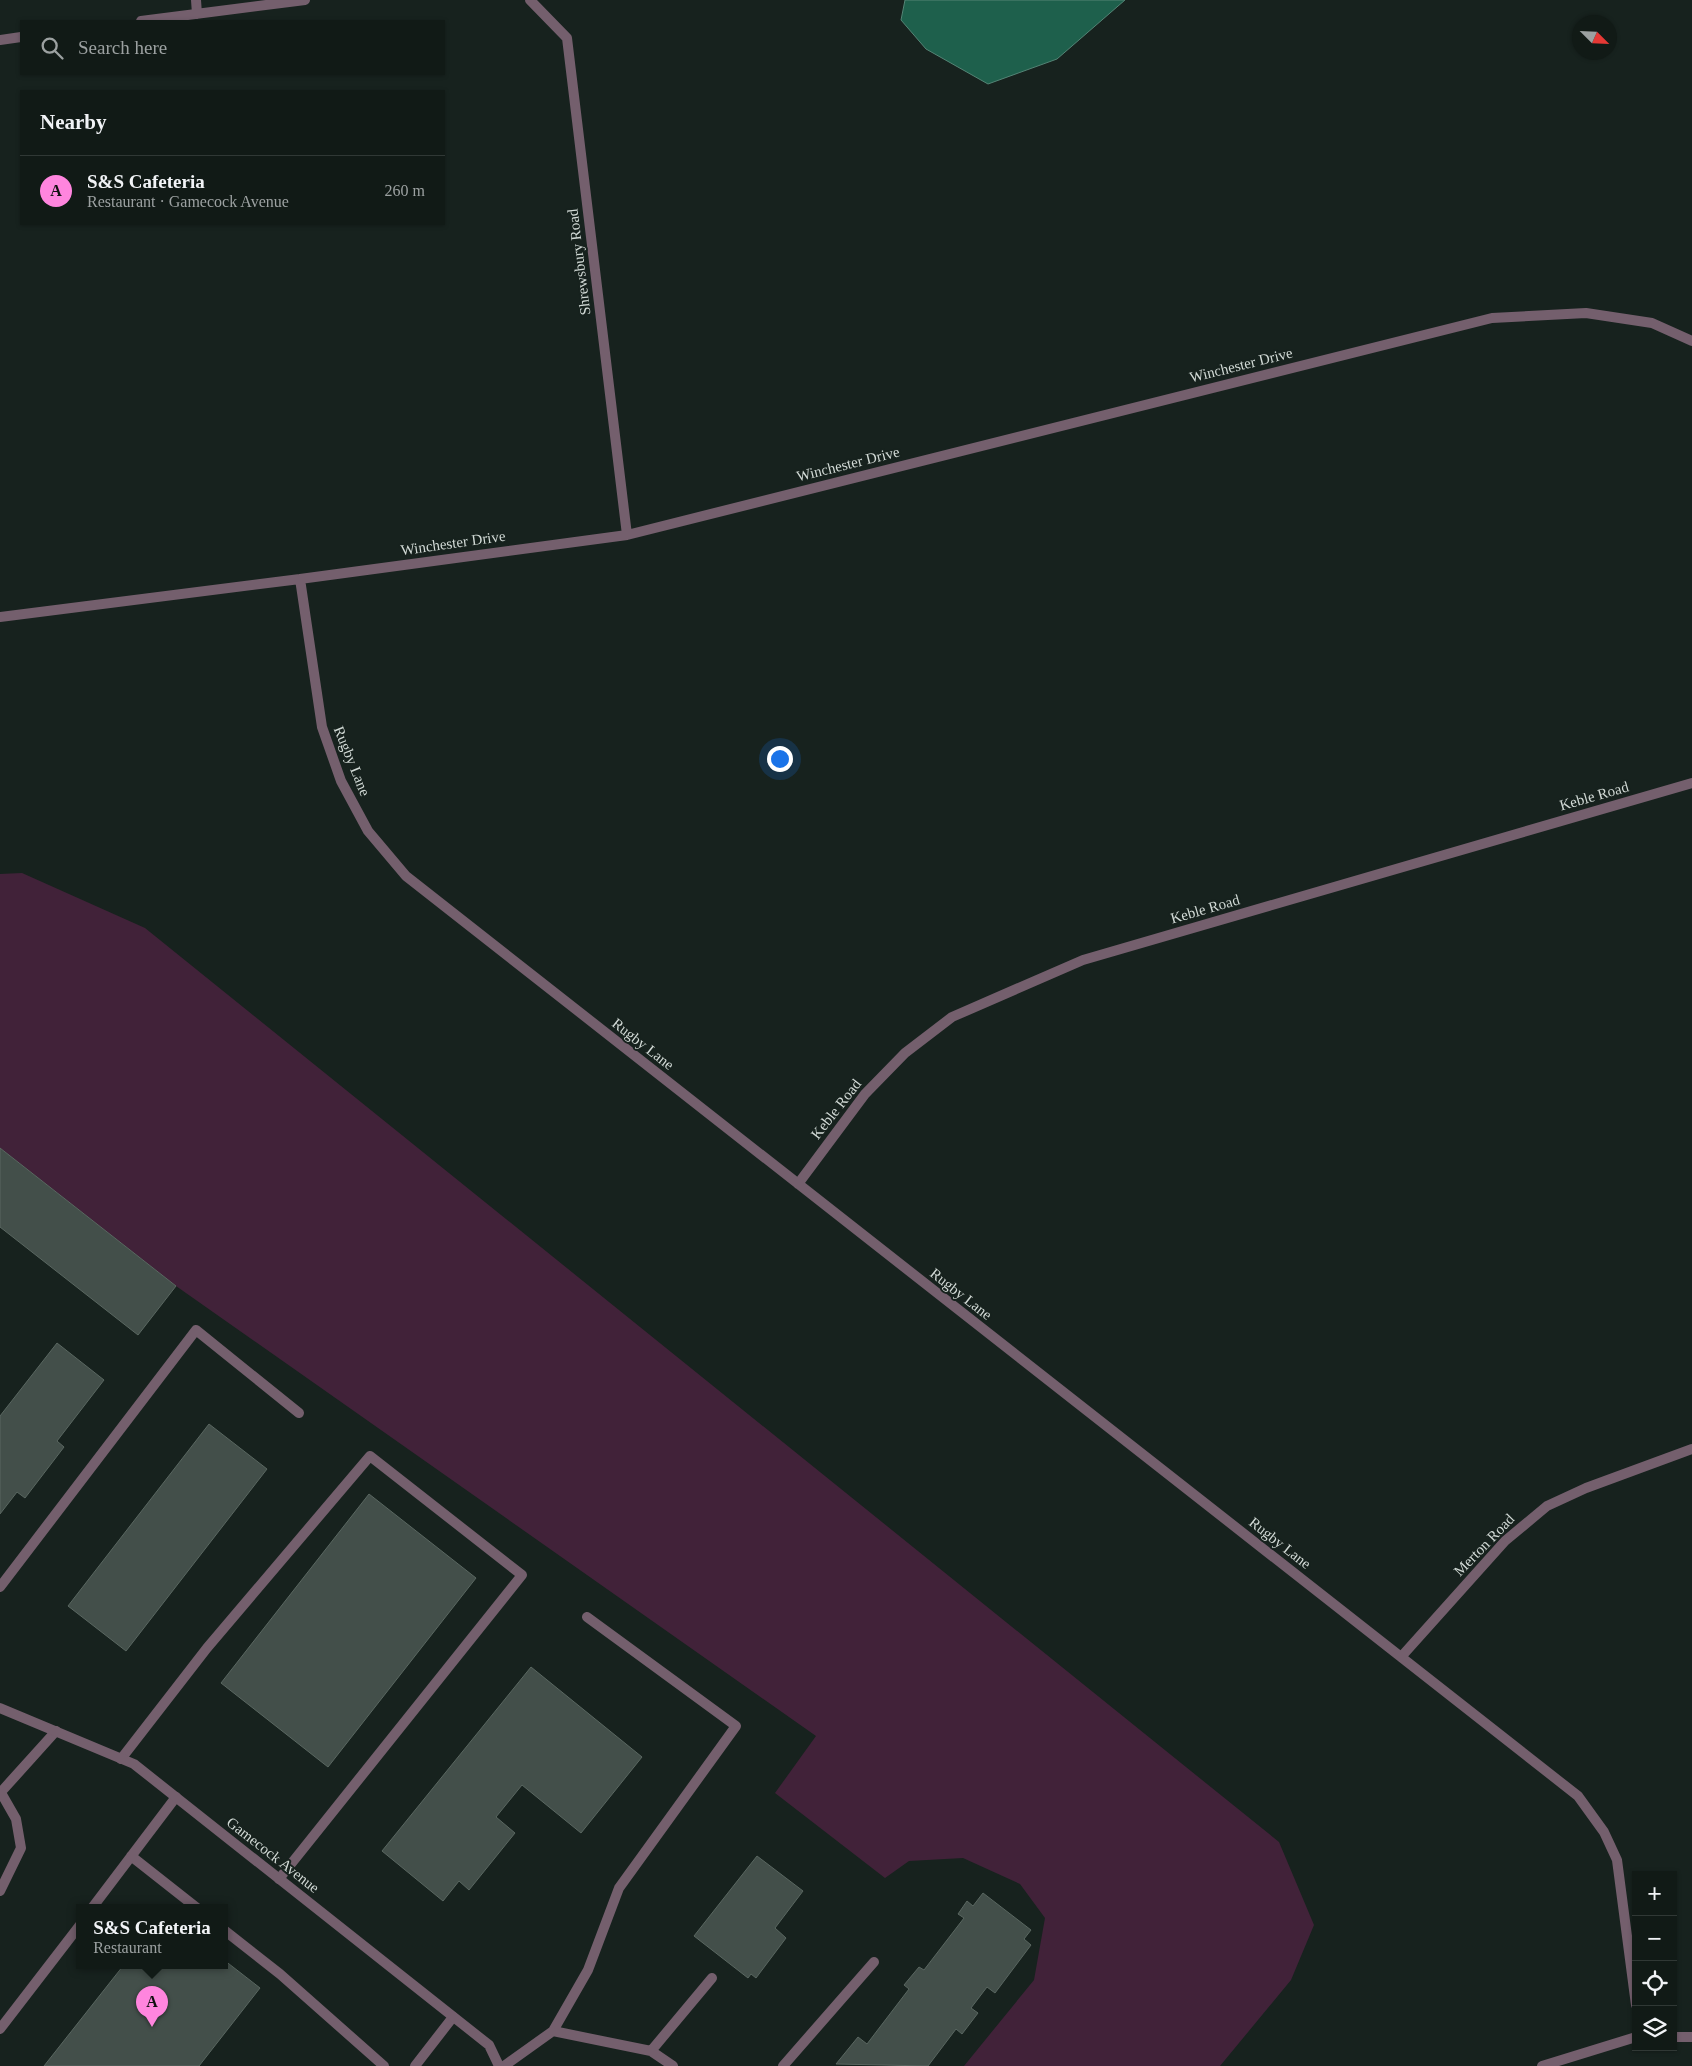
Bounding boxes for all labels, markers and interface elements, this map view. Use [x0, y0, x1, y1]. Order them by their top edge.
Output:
north arrow [1572, 15, 1617, 60]
search box [20, 20, 445, 75]
icon: search [38, 34, 66, 62]
text: Search here [78, 37, 167, 58]
text: Nearby [40, 110, 107, 134]
text: S&S Cafeteria [87, 171, 205, 192]
text: A [50, 182, 62, 199]
text: 260 m [385, 182, 425, 199]
text: Restaurant · Gamecock Avenue [87, 193, 289, 210]
street label: Shrewsbury Road [564, 207, 593, 316]
street label: Winchester Drive [1188, 344, 1294, 386]
street label: Winchester Drive [795, 443, 901, 485]
street label: Winchester Drive [400, 528, 507, 558]
street label: Rugby Lane [331, 724, 373, 798]
your location [767, 746, 793, 772]
street label: Keble Road [1558, 778, 1631, 814]
street label: Keble Road [1169, 891, 1242, 927]
street label: Rugby Lane [609, 1015, 677, 1073]
street label: Keble Road [808, 1076, 865, 1142]
street label: Rugby Lane [927, 1265, 995, 1323]
street label: Merton Road [1451, 1510, 1518, 1579]
street label: Rugby Lane [1246, 1514, 1314, 1572]
street label: Gamecock Avenue [224, 1814, 323, 1896]
map controls [1632, 1871, 1677, 2051]
button: + [1632, 1871, 1677, 1916]
popup [76, 1904, 228, 1969]
button: − [1632, 1916, 1677, 1961]
text: S&S Cafeteria [93, 1917, 211, 1938]
text: Restaurant [93, 1939, 162, 1956]
button: locate [1632, 1961, 1677, 2006]
pin: A [136, 1986, 168, 2027]
button: layers [1632, 2006, 1677, 2051]

